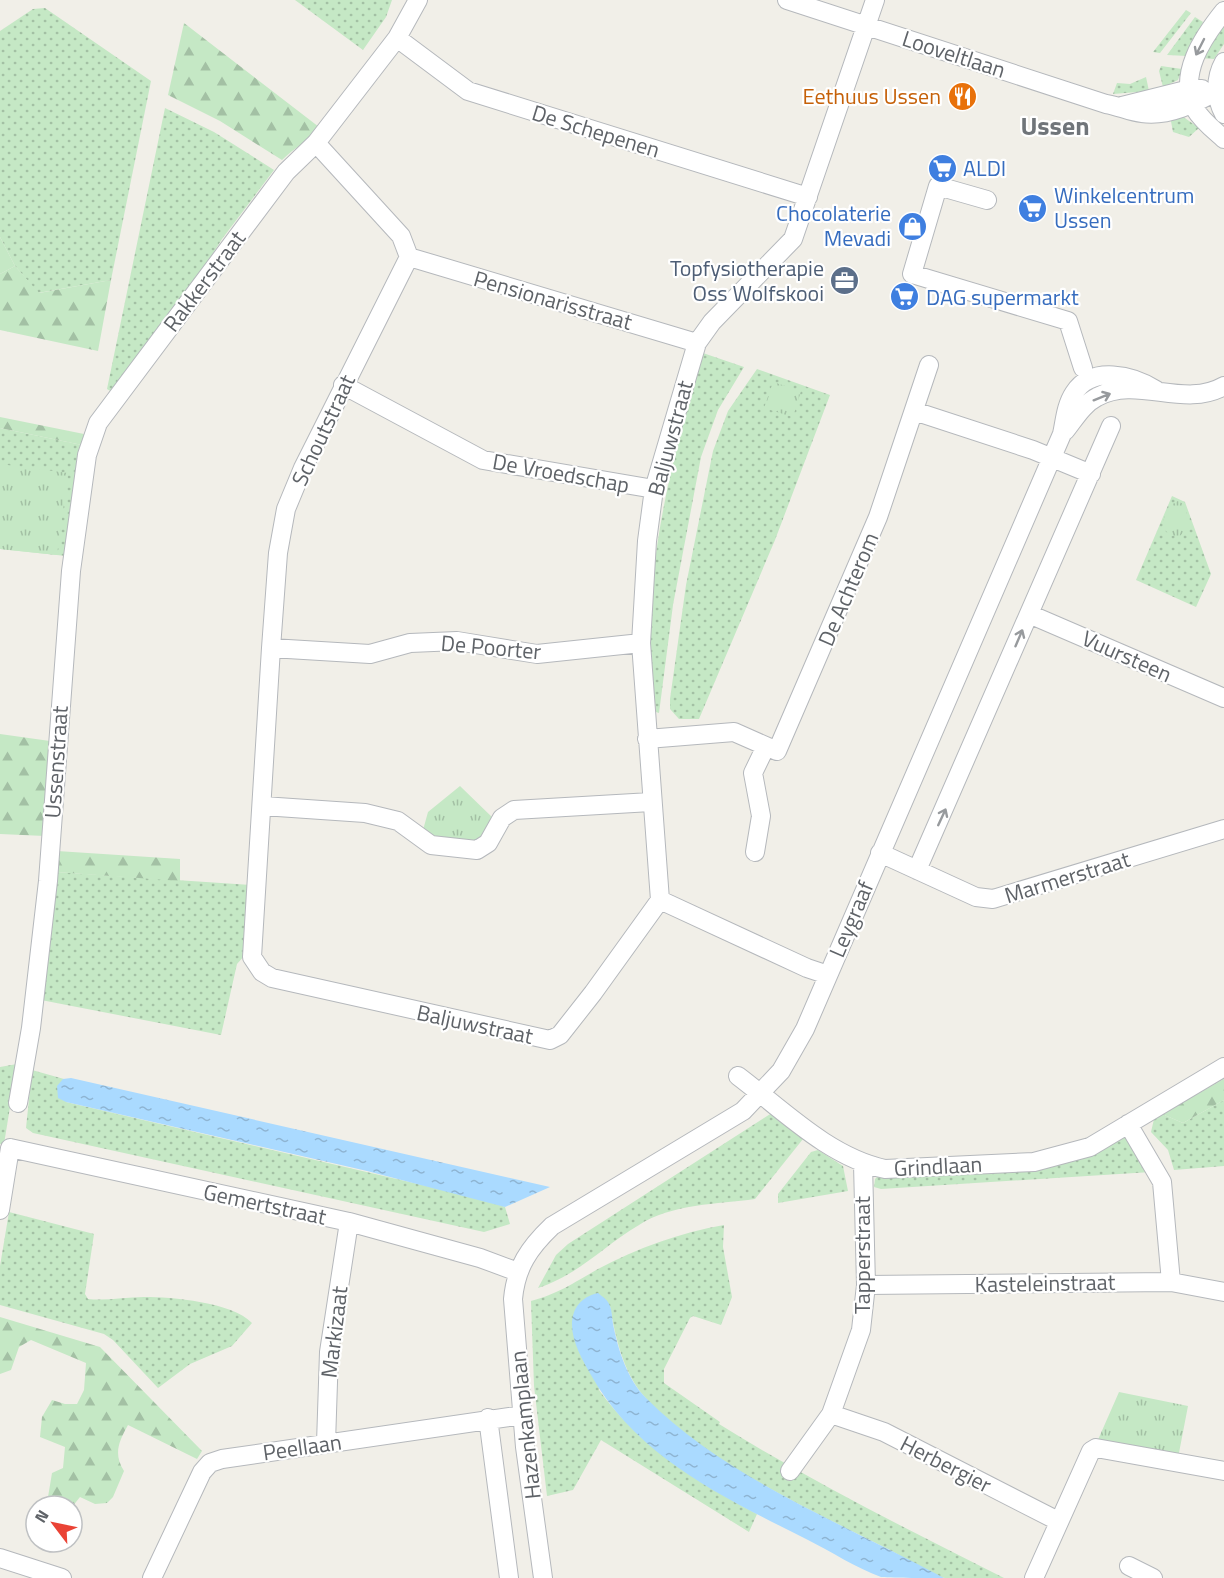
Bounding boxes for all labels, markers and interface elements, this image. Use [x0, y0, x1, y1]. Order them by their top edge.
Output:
street label: Looveltlaan [898, 21, 1010, 87]
one-way arrow [1194, 38, 1205, 56]
place label: Eethuus Ussen [803, 79, 941, 113]
restaurant icon: Eethuus Ussen [946, 80, 978, 112]
street label: De Schepenen [528, 95, 664, 167]
district label: Ussen [1020, 106, 1090, 145]
place label: ALDI [963, 151, 1006, 185]
supermarket icon: ALDI [926, 152, 958, 184]
place label: Winkelcentrum Ussen [1054, 178, 1194, 237]
supermarket icon: Winkelcentrum Ussen [1017, 192, 1049, 224]
place label: Chocolaterie Mevadi [776, 196, 891, 255]
shop icon: Chocolaterie Mevadi [896, 210, 928, 242]
street label: Rakkerstraat [154, 223, 254, 339]
place label: Topfysiotherapie Oss Wolfskooi [670, 251, 824, 310]
street label: Pensionarisstraat [470, 261, 636, 339]
office icon: Topfysiotherapie Oss Wolfskooi [829, 265, 861, 297]
place label: DAG supermarkt [926, 280, 1079, 314]
supermarket icon: DAG supermarkt [889, 281, 921, 313]
street label: Schoutstraat [282, 368, 364, 491]
street label: Baljuwstraat [638, 376, 702, 499]
one-way arrow [1092, 391, 1110, 402]
street label: De Vroedschap [490, 444, 632, 502]
street label: De Achterom [809, 527, 887, 651]
street label: Vuursteen [1077, 621, 1177, 691]
street label: De Poorter [440, 626, 543, 668]
one-way arrow [1014, 629, 1025, 647]
street label: Ussenstraat [35, 704, 77, 819]
one-way arrow [937, 808, 948, 826]
street label: Marmerstraat [1000, 842, 1134, 912]
street label: Leygraaf [820, 875, 883, 962]
street label: Baljuwstraat [414, 995, 537, 1053]
street label: Grindlaan [893, 1147, 983, 1185]
street label: Gemertstraat [200, 1174, 330, 1234]
street label: Tapperstraat [845, 1196, 879, 1314]
street label: Kasteleinstraat [974, 1265, 1116, 1301]
street label: Markizaat [312, 1284, 357, 1380]
street label: Hazenkamplaan [500, 1349, 550, 1501]
street label: Peellaan [260, 1425, 344, 1469]
street label: Herbergier [894, 1427, 998, 1502]
north arrow [24, 1494, 84, 1554]
text: N [28, 1505, 54, 1527]

